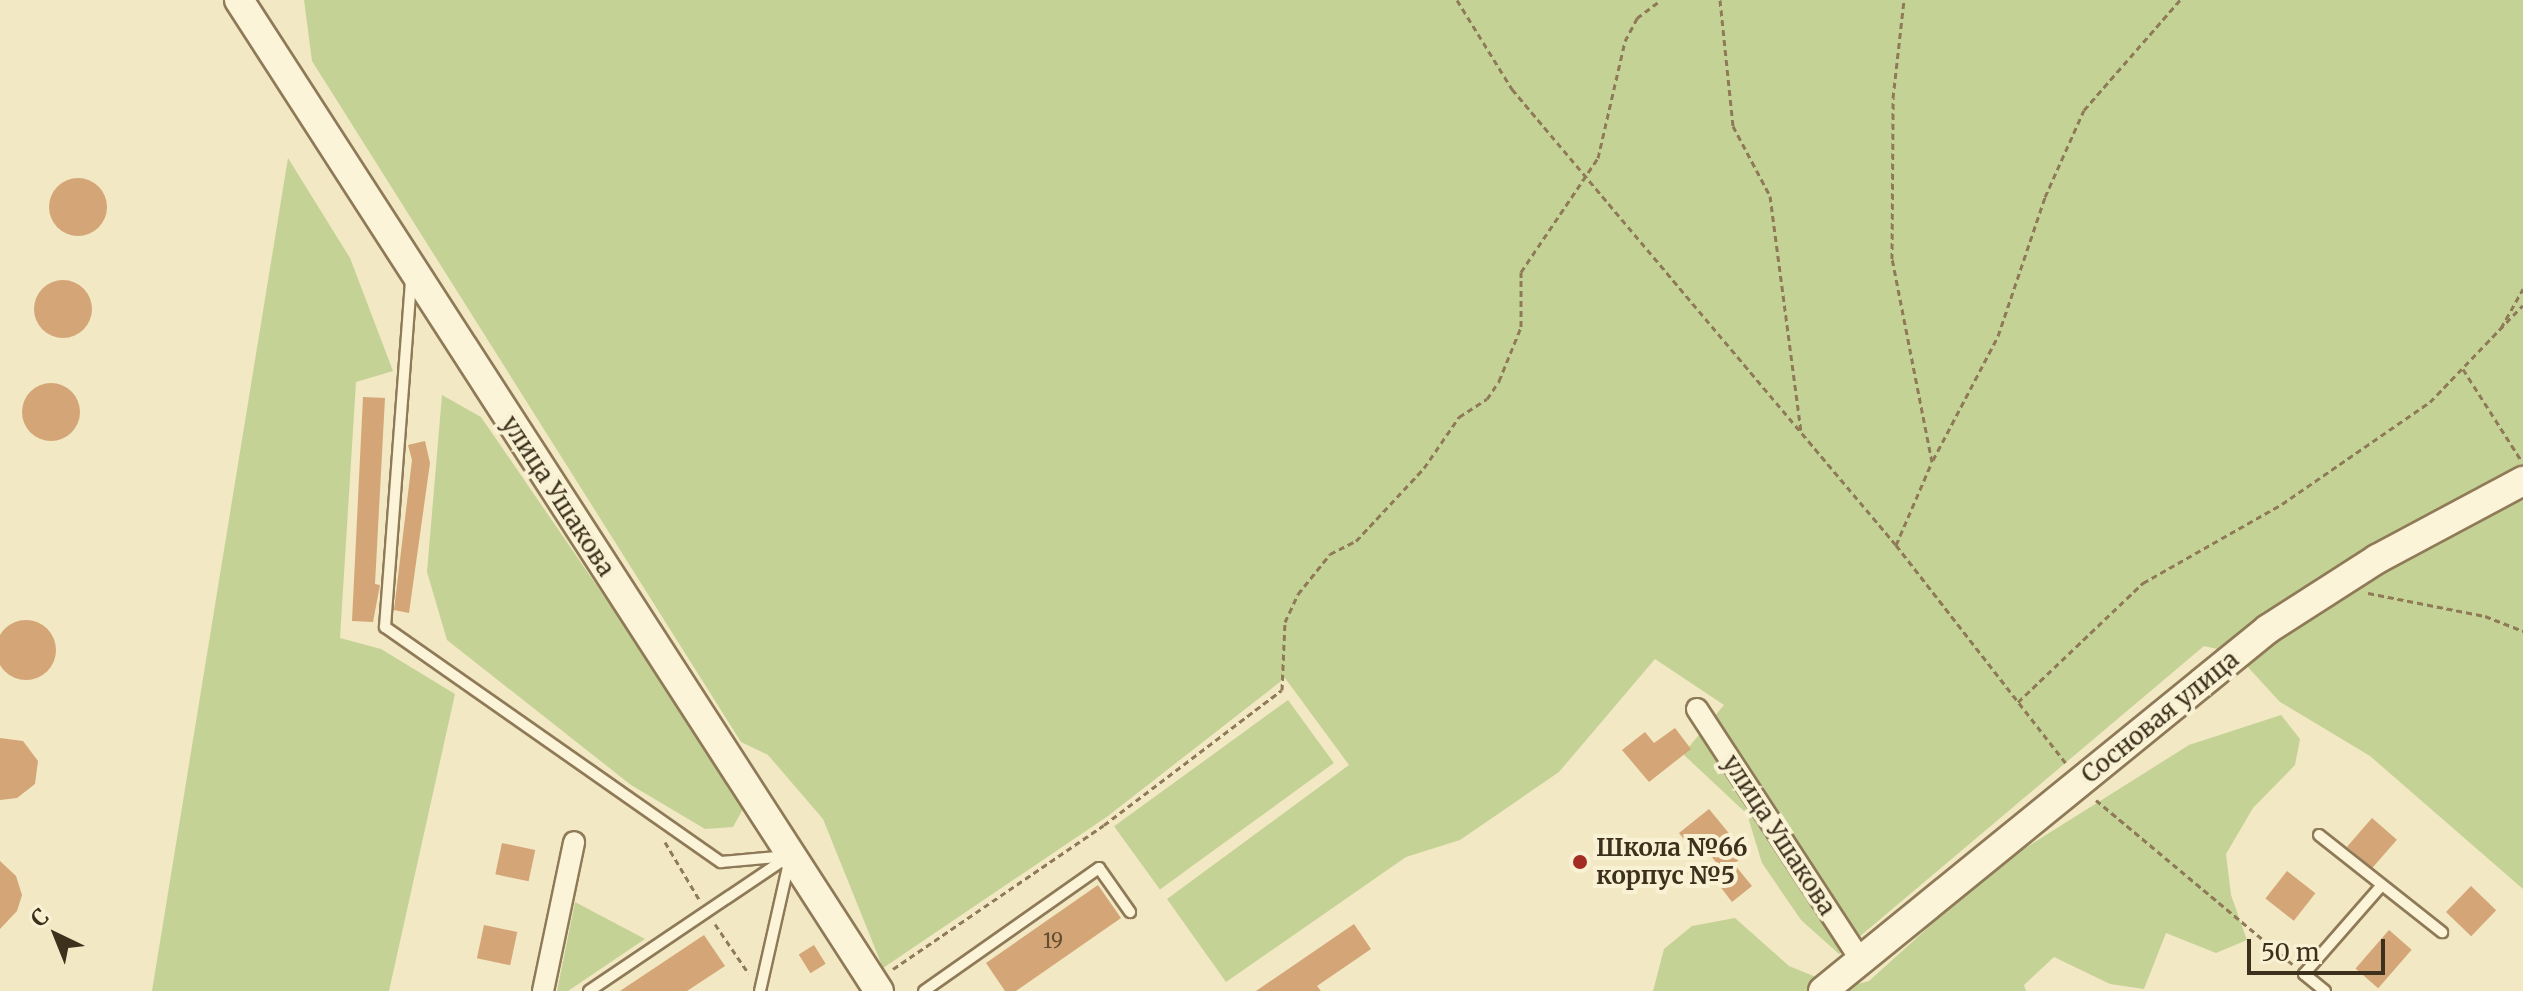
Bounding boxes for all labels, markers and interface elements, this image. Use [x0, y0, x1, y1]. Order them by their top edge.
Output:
street label: улица Ушакова [495, 410, 621, 582]
street label: Сосновая улица [2076, 645, 2244, 789]
street label: улица Ушакова [1716, 749, 1842, 921]
place label: Школа №66 корпус №5 [1596, 834, 1748, 890]
marker: Школа №66 корпус №5 [1571, 853, 1589, 871]
north arrow [16, 895, 96, 975]
text: С [25, 902, 55, 933]
scale bar [2251, 923, 2389, 973]
house number: 19 [1043, 928, 1063, 952]
text: 50 m [2261, 937, 2320, 968]

